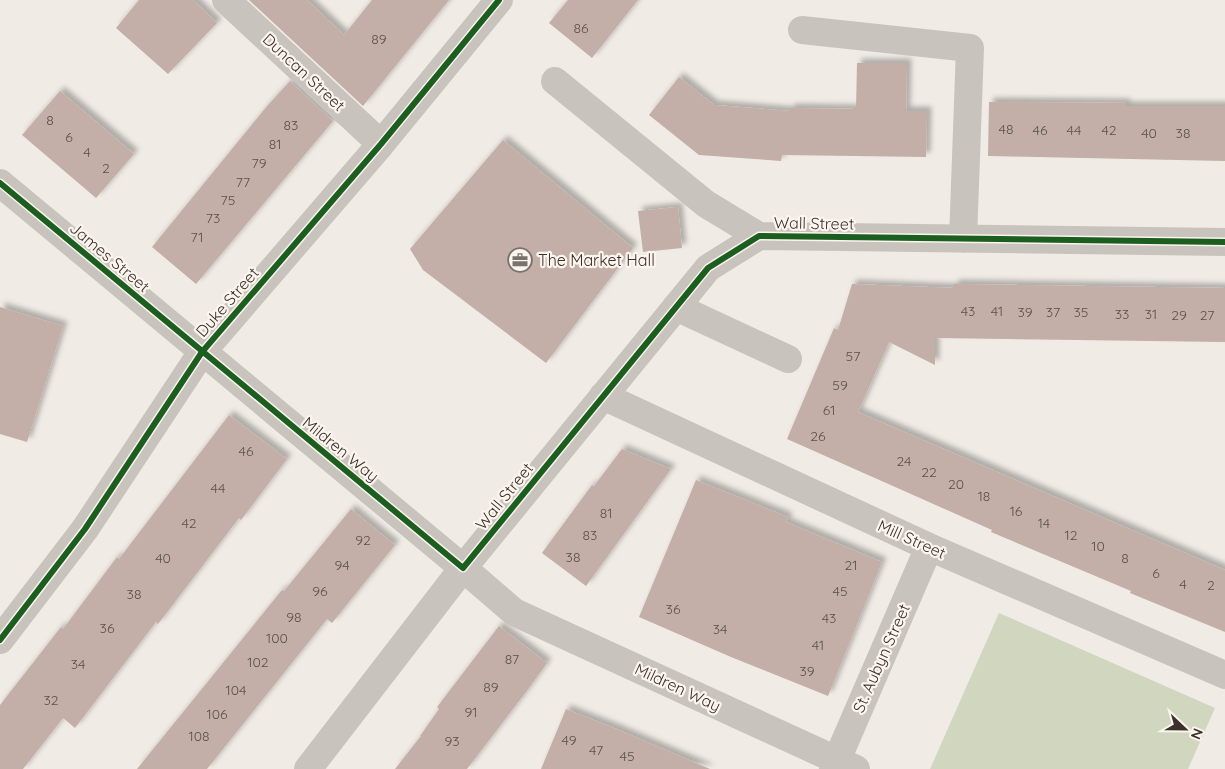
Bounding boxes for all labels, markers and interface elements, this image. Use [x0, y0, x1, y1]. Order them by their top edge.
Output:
house number: 86 [573, 19, 589, 37]
street label: Duncan Street [259, 29, 349, 115]
house number: 89 [371, 30, 387, 48]
house number: 8 [46, 111, 54, 129]
house number: 83 [284, 116, 298, 134]
house number: 48 [999, 120, 1013, 138]
house number: 46 [1033, 121, 1048, 139]
house number: 44 [1067, 121, 1081, 139]
house number: 42 [1101, 121, 1117, 139]
house number: 40 [1141, 124, 1157, 142]
house number: 38 [1176, 124, 1190, 142]
house number: 6 [65, 128, 73, 146]
house number: 81 [269, 135, 281, 153]
house number: 4 [83, 143, 91, 161]
house number: 79 [252, 154, 267, 172]
house number: 2 [102, 159, 110, 177]
house number: 77 [236, 173, 250, 191]
house number: 75 [221, 191, 235, 209]
house number: 73 [206, 209, 220, 227]
street label: Wall Street [774, 212, 854, 234]
street label: James Street [66, 218, 154, 296]
house number: 71 [190, 228, 204, 246]
office icon: The Market Hall [507, 247, 533, 273]
place label: The Market Hall [538, 250, 655, 270]
street label: Duke Street [191, 263, 263, 341]
house number: 43 [961, 302, 975, 320]
house number: 41 [991, 302, 1003, 320]
house number: 39 [1017, 303, 1033, 321]
house number: 37 [1046, 303, 1060, 321]
house number: 35 [1074, 303, 1088, 321]
house number: 33 [1115, 305, 1129, 323]
house number: 31 [1145, 305, 1157, 323]
house number: 29 [1171, 306, 1187, 324]
house number: 27 [1200, 306, 1214, 324]
house number: 57 [846, 347, 860, 365]
house number: 59 [832, 376, 848, 394]
house number: 61 [823, 401, 835, 419]
street label: Mildren Way [299, 412, 383, 486]
house number: 26 [810, 427, 826, 445]
house number: 46 [239, 442, 254, 460]
house number: 24 [897, 452, 911, 470]
street label: Wall Street [471, 458, 537, 534]
house number: 22 [921, 463, 937, 481]
house number: 20 [948, 475, 964, 493]
house number: 44 [211, 479, 225, 497]
house number: 18 [978, 487, 990, 505]
house number: 16 [1010, 502, 1023, 520]
house number: 81 [600, 504, 612, 522]
house number: 42 [181, 514, 197, 532]
house number: 14 [1038, 514, 1050, 532]
street label: Mill Street [875, 515, 949, 563]
house number: 83 [583, 526, 597, 544]
house number: 12 [1065, 526, 1078, 544]
house number: 92 [355, 531, 371, 549]
house number: 10 [1091, 537, 1105, 555]
house number: 38 [566, 548, 580, 566]
house number: 40 [155, 549, 171, 567]
house number: 8 [1121, 549, 1129, 567]
house number: 94 [334, 556, 350, 574]
house number: 21 [845, 556, 857, 574]
house number: 6 [1152, 564, 1160, 582]
house number: 4 [1179, 575, 1187, 593]
house number: 2 [1207, 576, 1215, 594]
house number: 96 [312, 582, 328, 600]
house number: 45 [832, 582, 848, 600]
house number: 38 [127, 585, 141, 603]
house number: 36 [666, 600, 681, 618]
street label: St. Aubyn Street [848, 600, 914, 716]
house number: 98 [286, 608, 302, 626]
house number: 43 [822, 609, 836, 627]
house number: 36 [100, 619, 115, 637]
house number: 34 [713, 620, 727, 638]
house number: 100 [266, 629, 288, 647]
house number: 41 [812, 636, 824, 654]
house number: 87 [505, 650, 519, 668]
house number: 102 [247, 653, 269, 671]
house number: 34 [71, 655, 85, 673]
street label: Mildren Way [632, 658, 724, 716]
house number: 39 [799, 662, 815, 680]
house number: 89 [483, 678, 499, 696]
house number: 104 [226, 681, 246, 699]
house number: 32 [43, 691, 59, 709]
house number: 91 [464, 703, 478, 721]
north arrow [1160, 704, 1210, 754]
house number: 106 [206, 705, 228, 723]
text: N [1187, 726, 1207, 742]
house number: 108 [188, 727, 210, 745]
house number: 49 [562, 731, 577, 749]
house number: 93 [444, 732, 460, 750]
house number: 47 [589, 741, 603, 759]
house number: 45 [619, 747, 635, 765]

